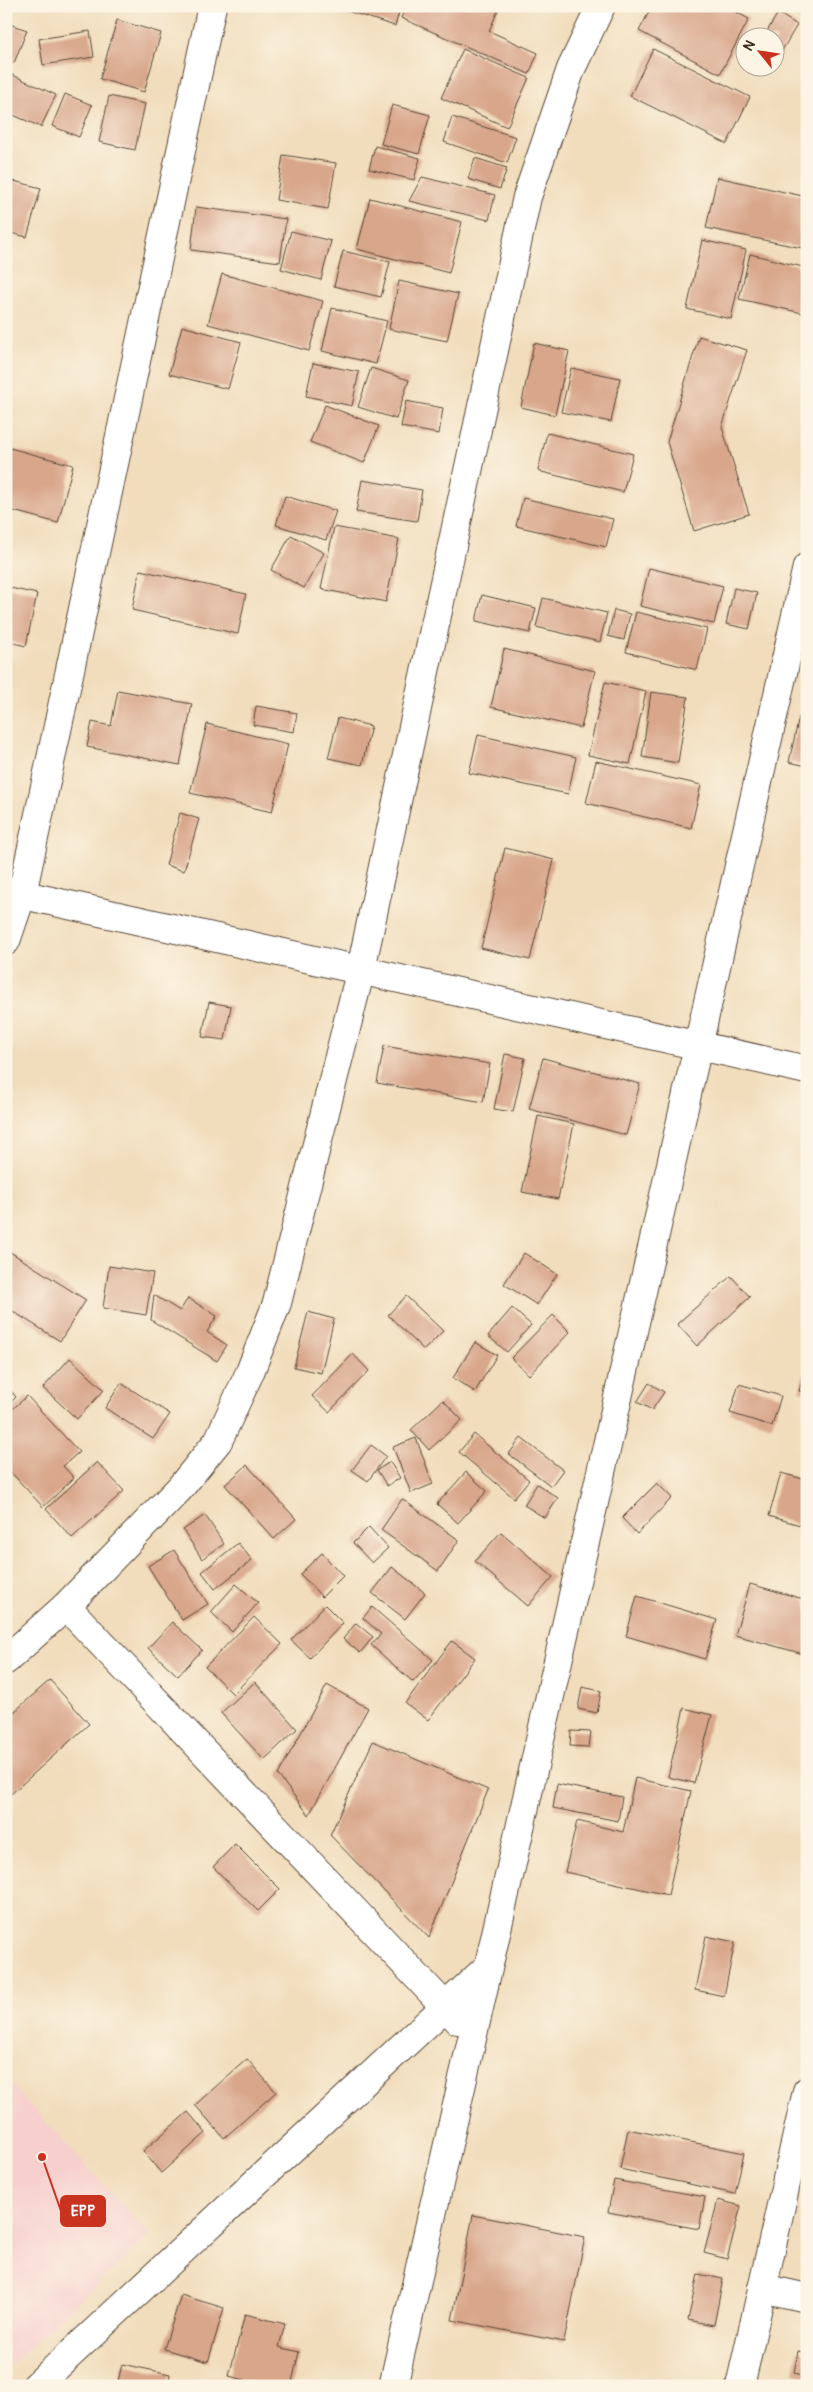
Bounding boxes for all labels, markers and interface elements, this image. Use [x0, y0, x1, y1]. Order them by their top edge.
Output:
north arrow [736, 28, 786, 78]
text: N [739, 37, 759, 54]
callout: EPP [61, 2196, 105, 2226]
text: EPP [71, 2202, 95, 2221]

